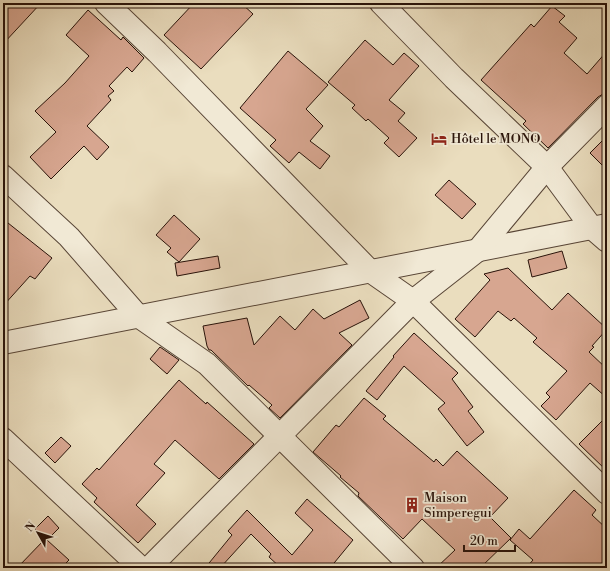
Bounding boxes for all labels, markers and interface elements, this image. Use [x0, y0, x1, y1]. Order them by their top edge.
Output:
hotel icon: Hôtel le MONO [430, 130, 448, 148]
place label: Hôtel le MONO [451, 131, 540, 147]
place label: Maison Simperegui [424, 490, 492, 521]
building icon: Maison Simperegui [403, 496, 421, 514]
north arrow [18, 513, 58, 553]
text: N [23, 519, 39, 535]
scale bar [464, 527, 515, 553]
text: 20 m [470, 534, 498, 549]

